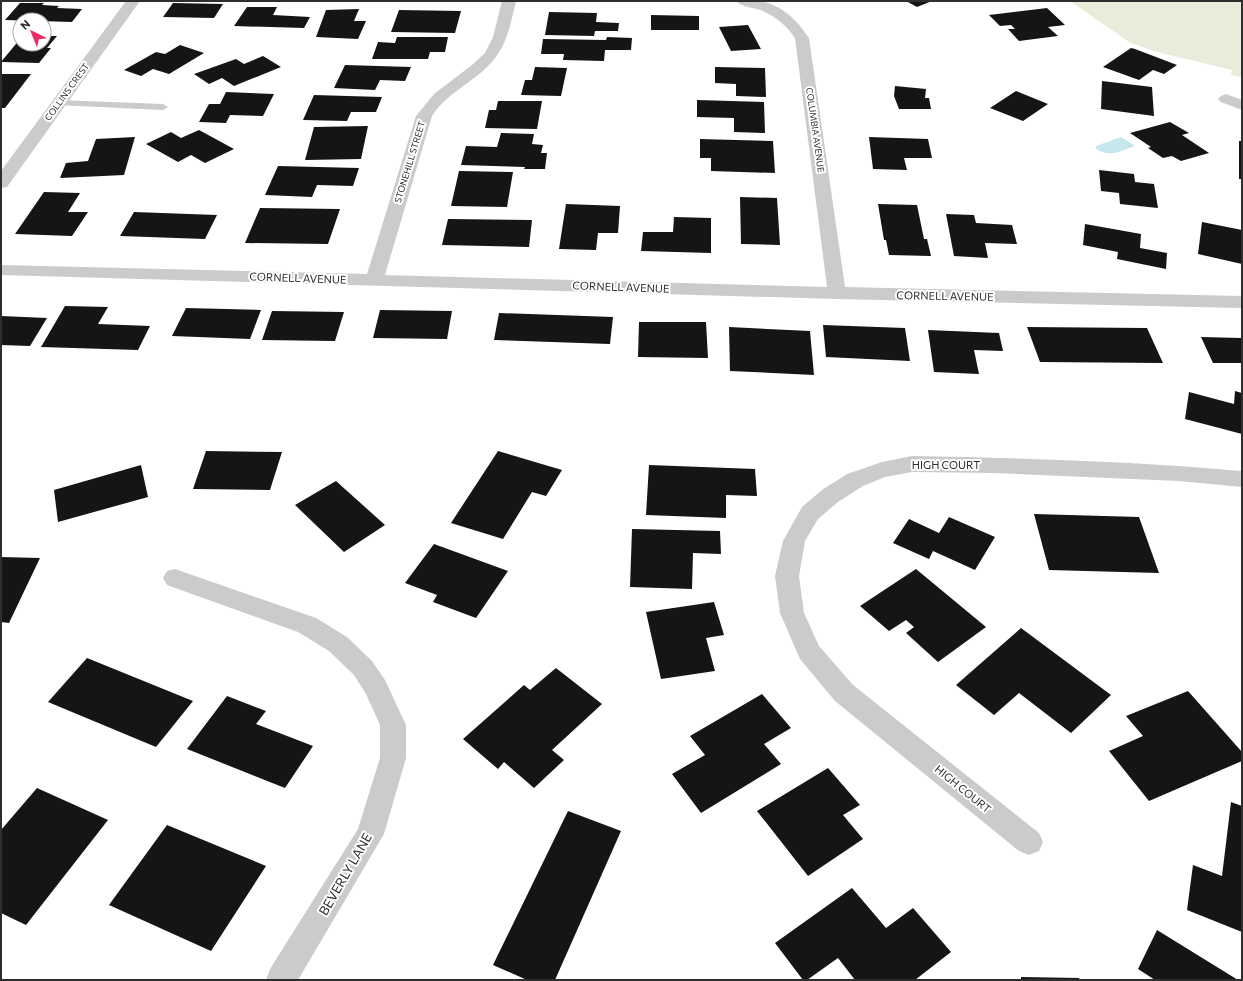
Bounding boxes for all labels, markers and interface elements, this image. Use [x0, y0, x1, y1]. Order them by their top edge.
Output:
north arrow [12, 12, 52, 52]
text: N [17, 17, 32, 32]
street label: COLLINS CREST [42, 61, 91, 123]
street label: COLUMBIA AVENUE [804, 87, 827, 173]
street label: STONEHILL STREET [392, 119, 427, 204]
street label: CORNELL AVENUE [249, 269, 347, 286]
street label: CORNELL AVENUE [572, 278, 670, 295]
street label: CORNELL AVENUE [896, 288, 994, 303]
street label: HIGH COURT [912, 458, 980, 471]
street label: HIGH COURT [933, 762, 994, 815]
street label: BEVERLY LANE [315, 830, 375, 918]

